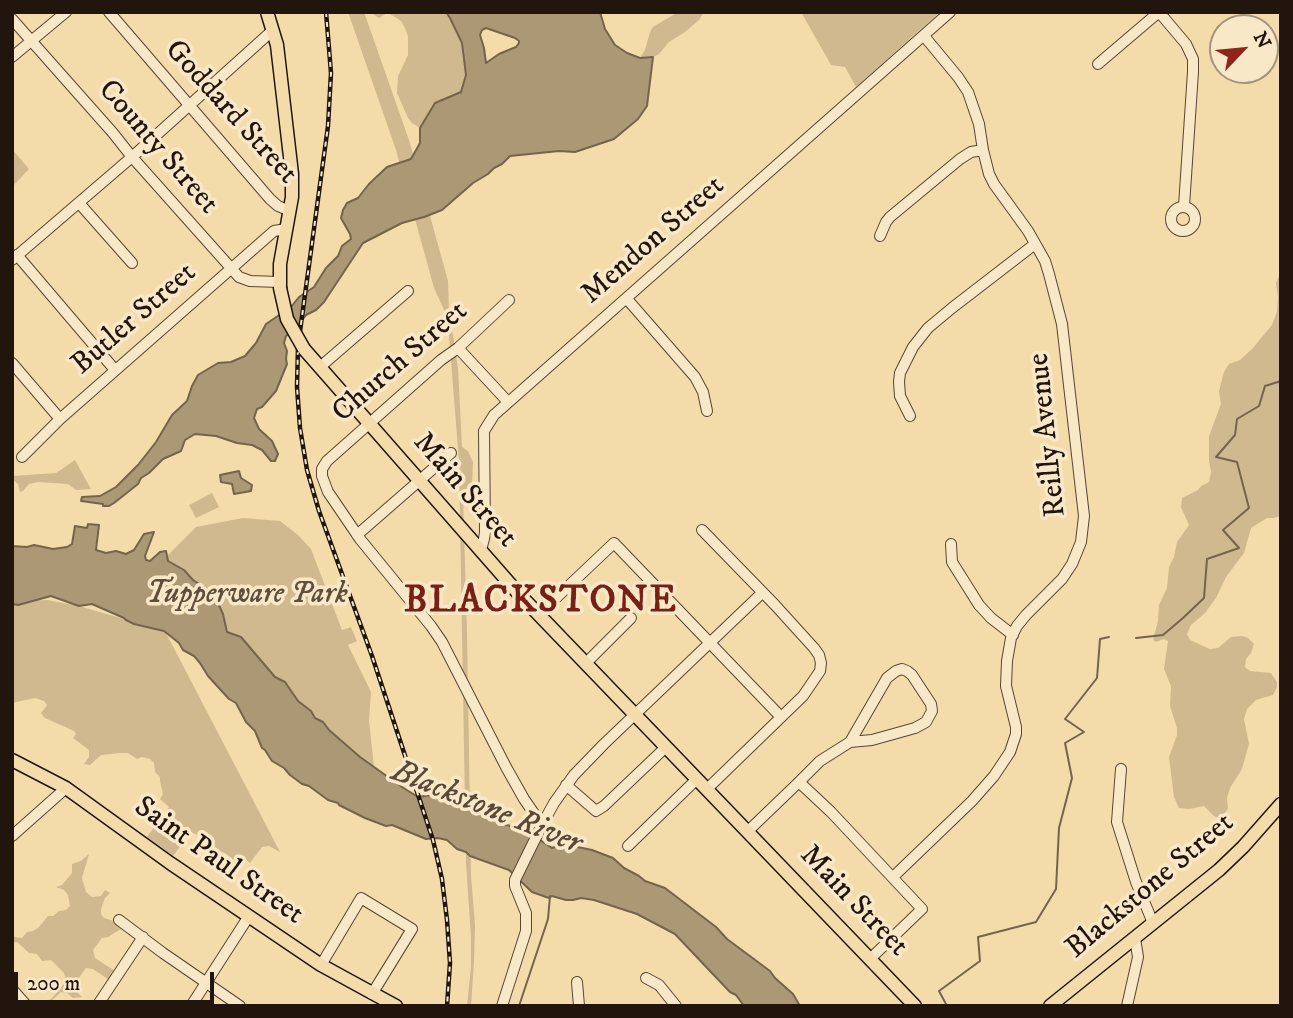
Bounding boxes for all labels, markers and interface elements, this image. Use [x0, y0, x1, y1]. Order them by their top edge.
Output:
north arrow [1209, 14, 1279, 84]
text: N [1248, 28, 1275, 53]
street label: Goddard Street [156, 33, 304, 193]
street label: County Street [89, 74, 225, 222]
street label: Mendon Street [575, 169, 733, 313]
street label: Butler Street [65, 256, 205, 384]
street label: Church Street [326, 295, 476, 431]
street label: Reilly Avenue [1022, 351, 1076, 519]
street label: Main Street [404, 426, 524, 556]
park label: Tupperware Park [146, 578, 348, 614]
district label: BLACKSTONE [405, 581, 677, 625]
water label: Blackstone River [386, 754, 586, 864]
street label: Saint Paul Street [126, 790, 310, 934]
street label: Blackstone Street [1060, 806, 1242, 968]
street label: Main Street [791, 839, 915, 965]
scale bar [18, 958, 217, 1002]
text: 200 m [27, 971, 80, 997]

